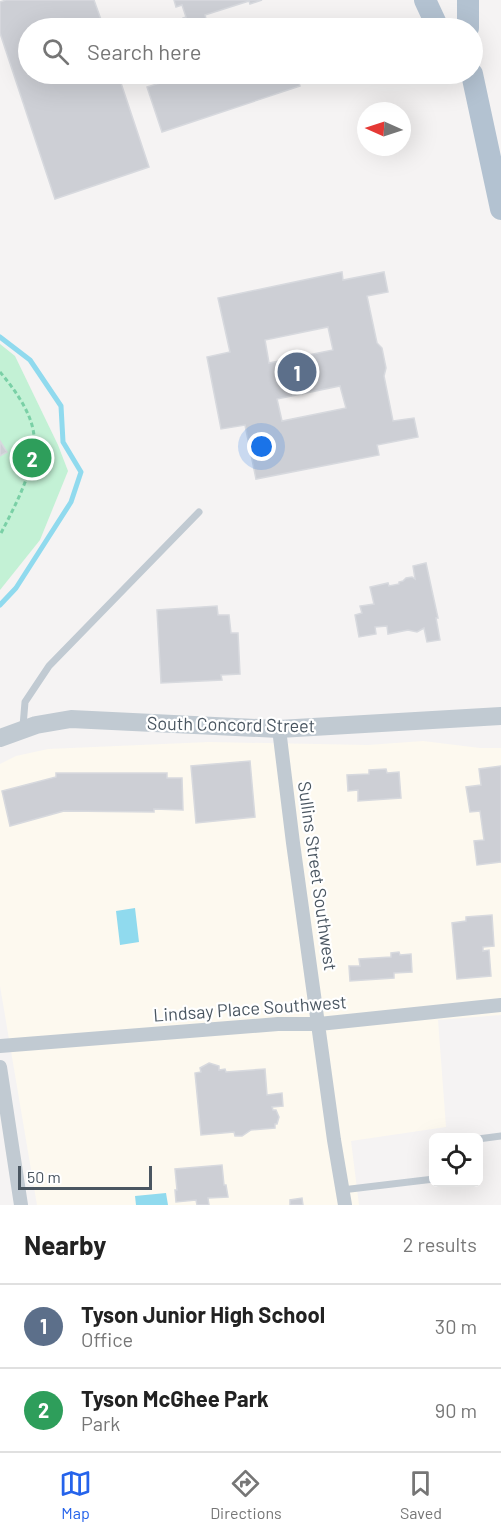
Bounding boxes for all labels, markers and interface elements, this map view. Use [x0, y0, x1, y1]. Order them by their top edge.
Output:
search box [18, 18, 483, 84]
icon: search [39, 35, 72, 68]
text: Search here [87, 38, 201, 64]
north arrow [357, 102, 411, 156]
pin: 1 [278, 350, 316, 394]
your location [247, 432, 276, 461]
pin: 2 [12, 436, 51, 480]
street label: South Concord Street [147, 712, 315, 736]
street label: Sullins Street Southwest [294, 780, 342, 972]
street label: Lindsay Place Southwest [153, 990, 347, 1026]
map controls [429, 1133, 483, 1187]
button: locate [429, 1133, 483, 1187]
scale bar [18, 1163, 152, 1190]
text: 50 m [27, 1167, 61, 1186]
text: Nearby [24, 1229, 106, 1260]
text: 2 results [403, 1232, 477, 1256]
text: Tyson Junior High School [81, 1301, 325, 1327]
text: 1 [40, 1314, 47, 1338]
text: 30 m [435, 1314, 477, 1338]
text: Office [81, 1327, 133, 1351]
text: Tyson McGhee Park [81, 1385, 269, 1411]
text: 2 [38, 1398, 49, 1422]
text: 90 m [435, 1398, 477, 1422]
text: Park [81, 1411, 120, 1435]
tab: Map [59, 1467, 92, 1522]
tab: Directions [210, 1467, 282, 1522]
tab: Saved [400, 1467, 442, 1522]

